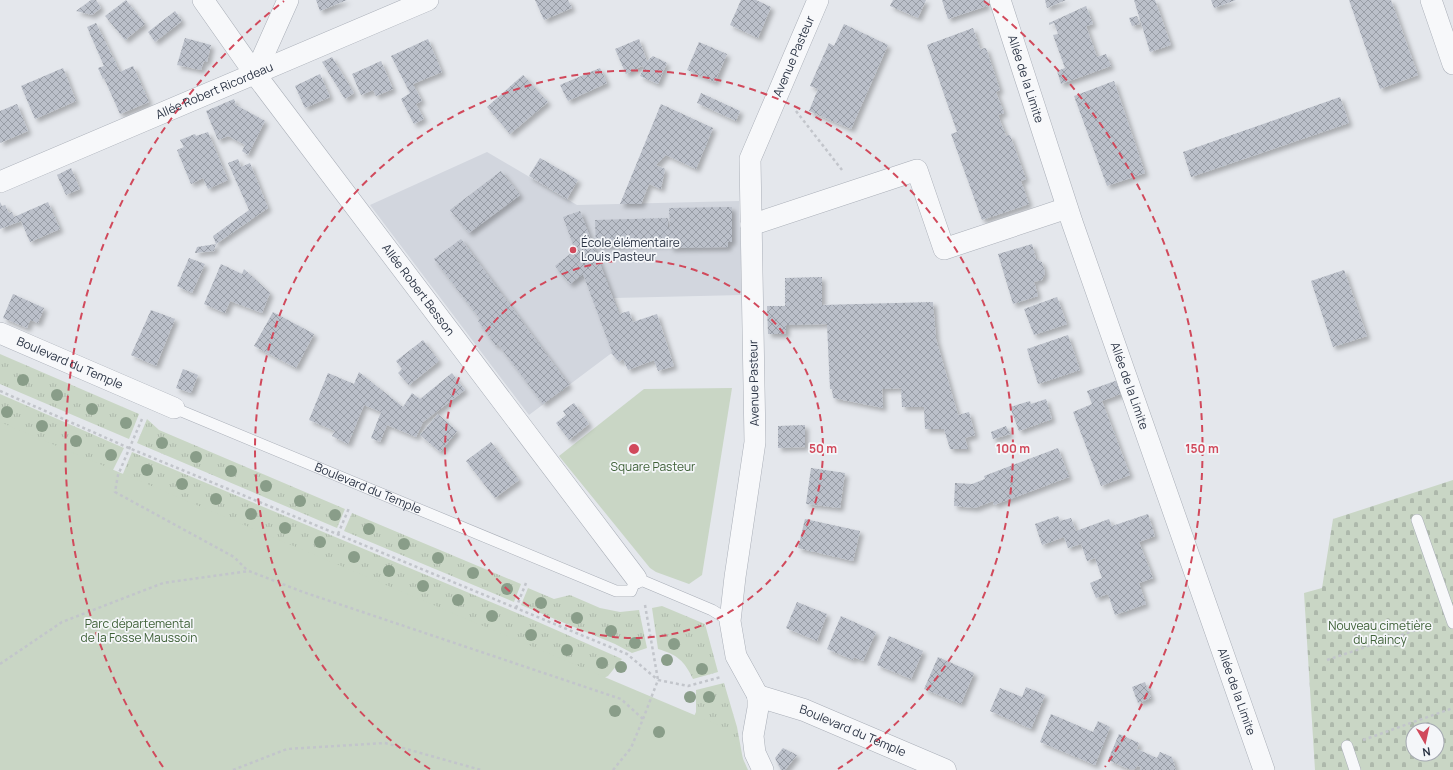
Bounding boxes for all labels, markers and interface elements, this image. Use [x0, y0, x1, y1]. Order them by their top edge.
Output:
street label: Avenue Pasteur [769, 12, 819, 99]
street label: Allée de la Limite [1004, 33, 1048, 125]
street label: Allée Robert Ricordeau [153, 58, 276, 123]
place label: École élémentaire Louis Pasteur [581, 234, 680, 265]
street label: Allée Robert Besson [378, 240, 459, 339]
marker: École élémentaire Louis Pasteur [568, 245, 578, 255]
street label: Boulevard du Temple [14, 332, 126, 393]
street label: Avenue Pasteur [744, 339, 763, 426]
street label: Allée de la Limite [1107, 340, 1153, 432]
text: 50 m [809, 440, 837, 457]
text: 100 m [996, 440, 1030, 457]
text: 150 m [1185, 440, 1219, 457]
centre of rings [627, 442, 641, 456]
street label: Boulevard du Temple [312, 458, 424, 518]
park label: Square Pasteur [611, 458, 696, 475]
park label: Parc départemental de la Fosse Maussoin [81, 615, 197, 646]
park label: Nouveau cimetière du Raincy [1328, 617, 1432, 648]
street label: Allée de la Limite [1214, 645, 1260, 738]
street label: Boulevard du Temple [798, 700, 909, 760]
north arrow [1405, 722, 1445, 762]
text: N [1421, 744, 1432, 760]

